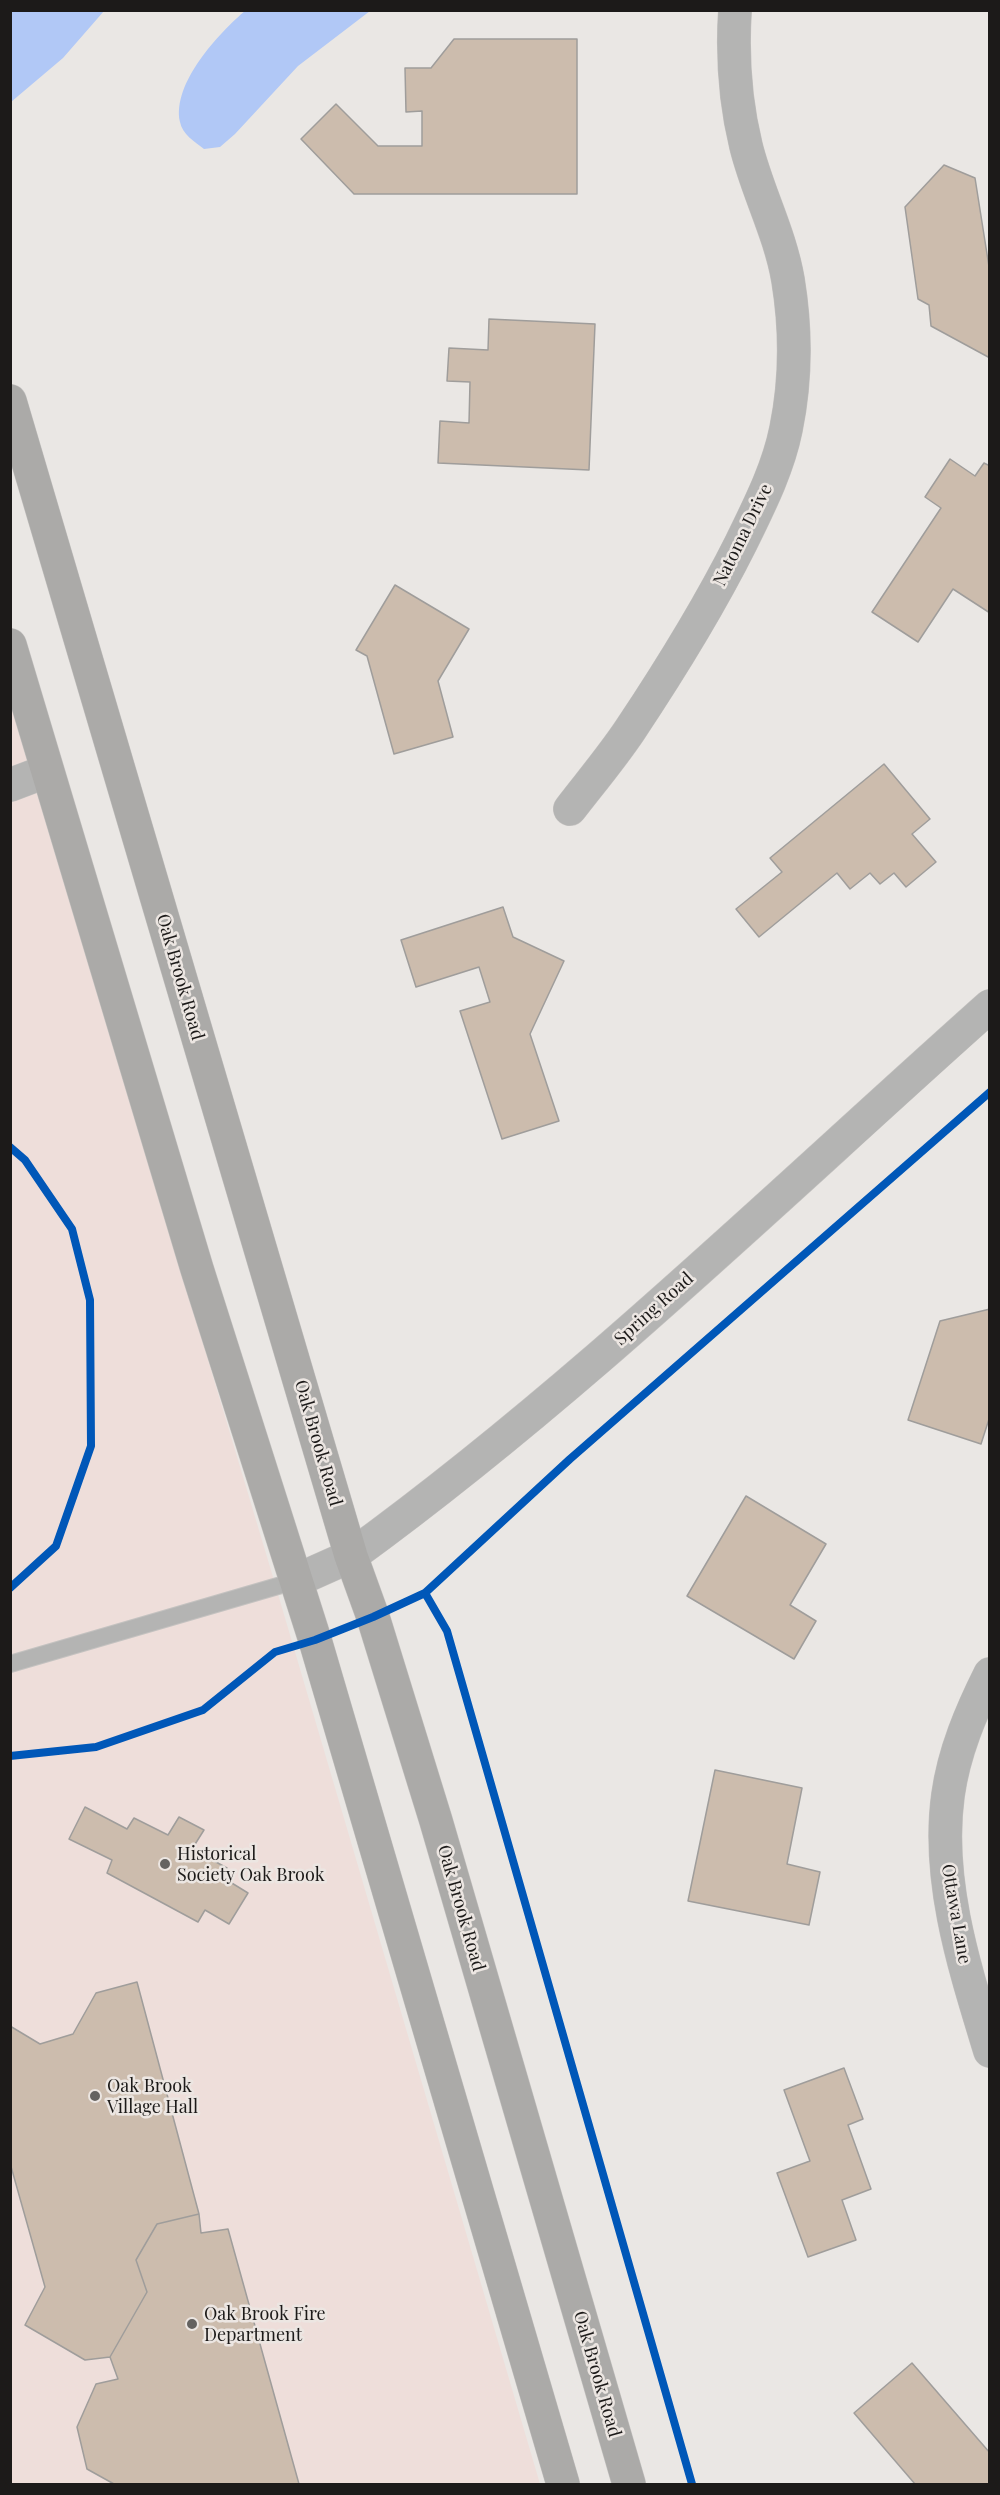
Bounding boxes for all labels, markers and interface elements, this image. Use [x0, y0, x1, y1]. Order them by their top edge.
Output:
street label: Natoma Drive [709, 480, 777, 590]
street label: Oak Brook Road [152, 911, 208, 1043]
street label: Spring Road [610, 1268, 698, 1350]
street label: Oak Brook Road [290, 1377, 346, 1509]
street label: Oak Brook Road [433, 1842, 489, 1974]
place label: Historical Society Oak Brook [177, 1843, 325, 1886]
marker: Historical Society Oak Brook [158, 1857, 172, 1871]
street label: Ottawa Lane [937, 1862, 975, 1966]
place label: Oak Brook Village Hall [107, 2075, 198, 2118]
marker: Oak Brook Village Hall [88, 2089, 102, 2103]
place label: Oak Brook Fire Department [204, 2303, 326, 2346]
street label: Oak Brook Road [569, 2308, 625, 2440]
marker: Oak Brook Fire Department [185, 2317, 199, 2331]

